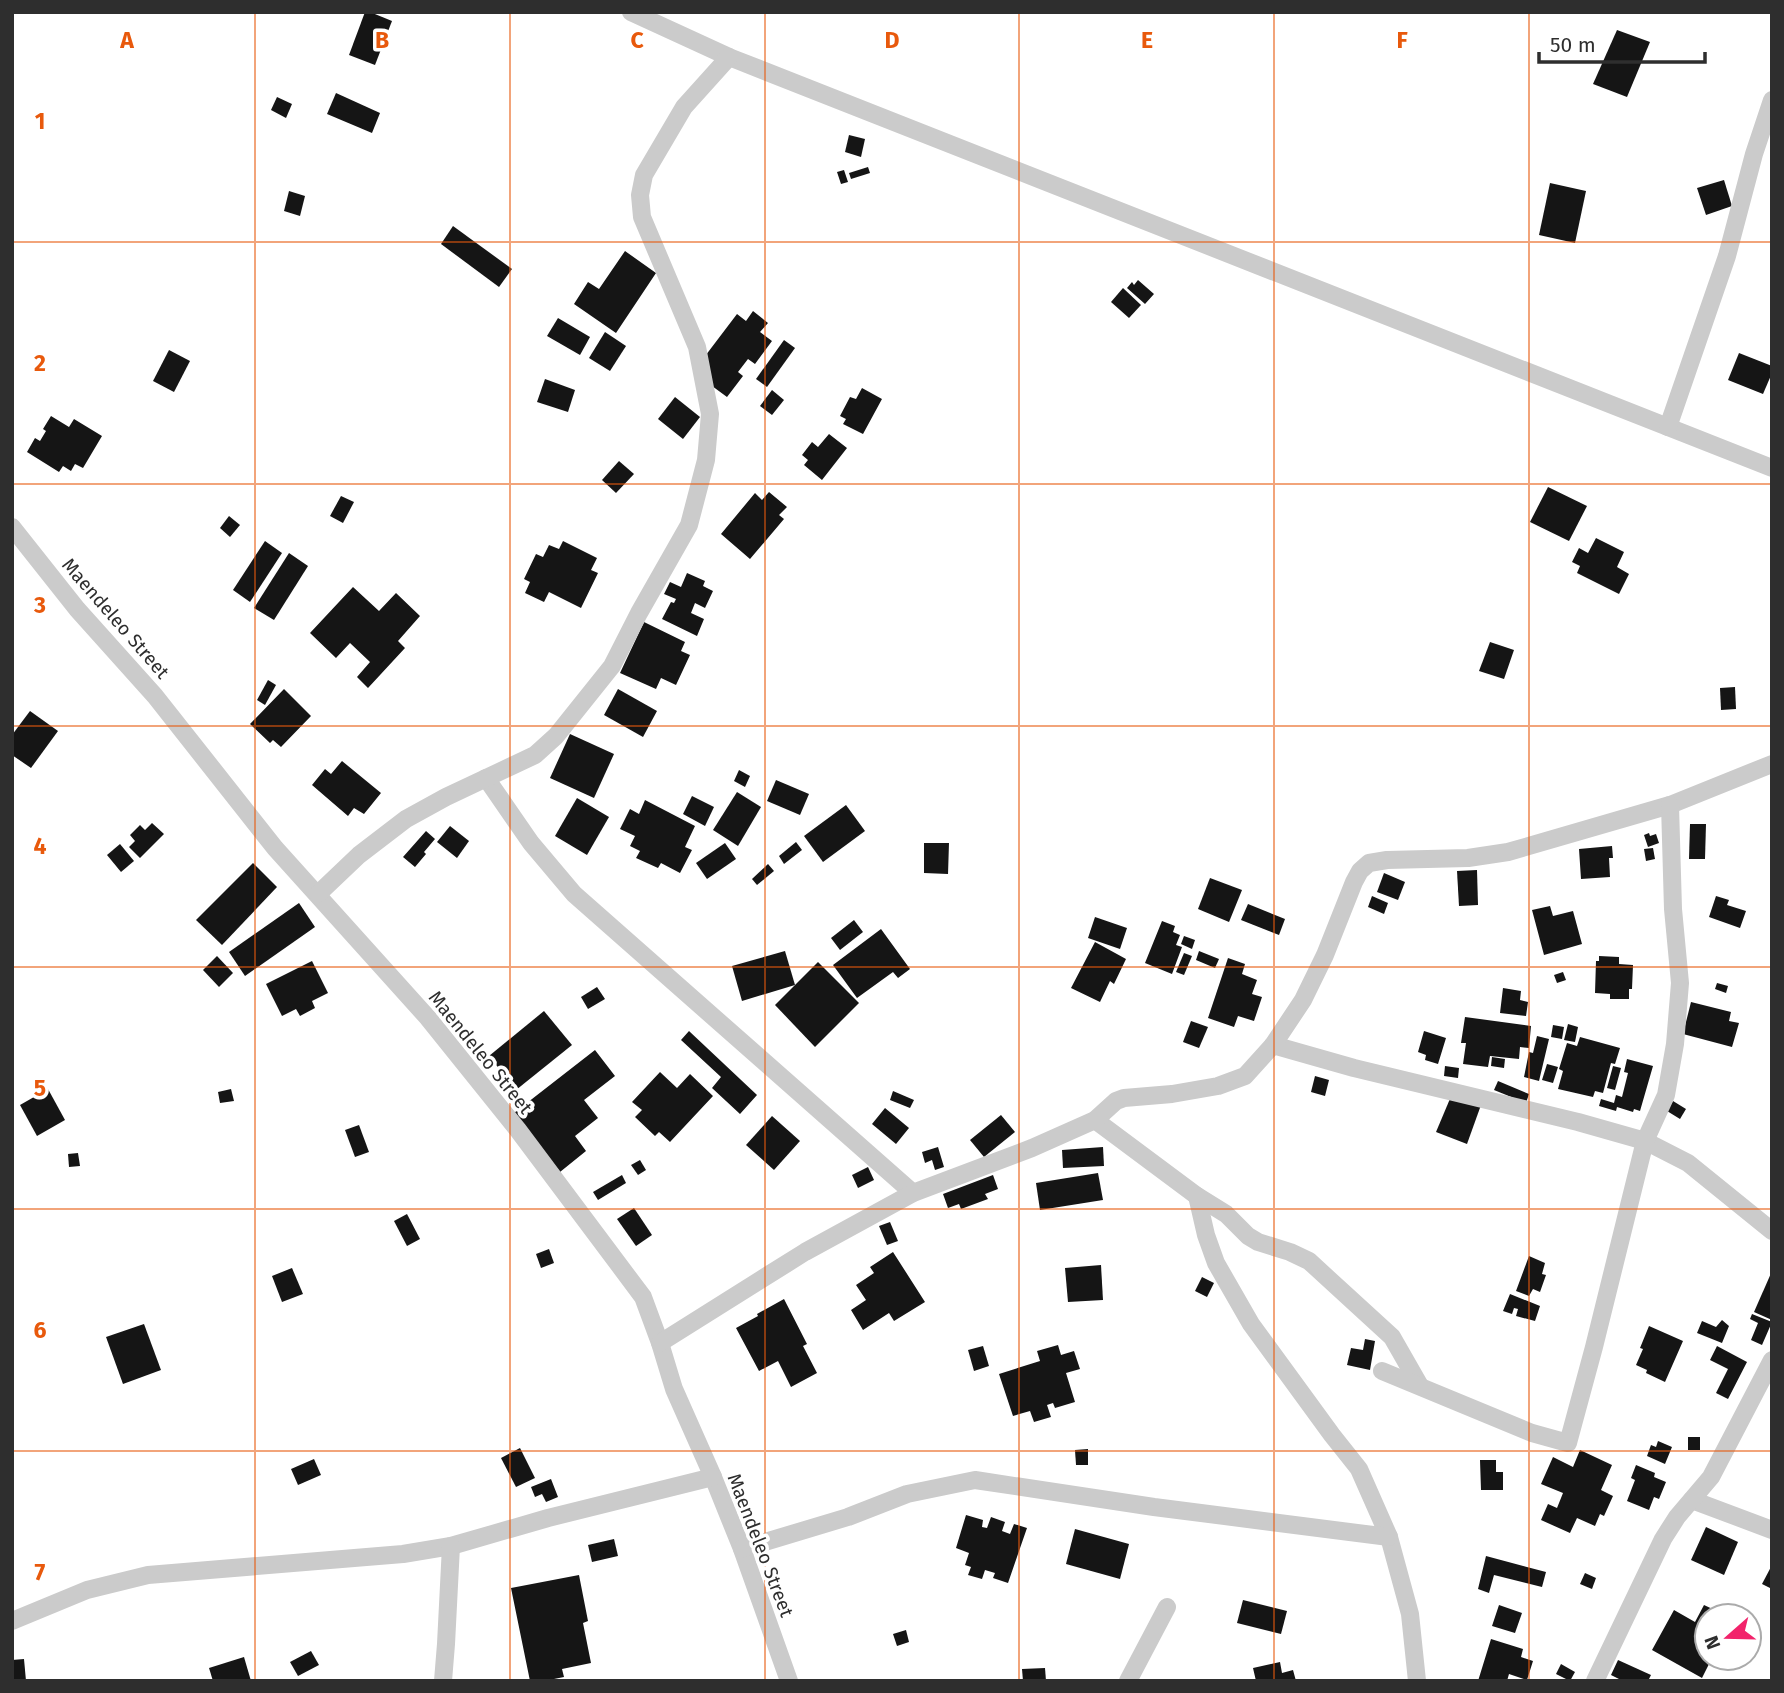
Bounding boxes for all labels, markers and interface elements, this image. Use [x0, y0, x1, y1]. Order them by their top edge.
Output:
scale bar [1539, 21, 1705, 65]
text: A [119, 26, 134, 54]
text: B [375, 26, 389, 54]
text: C [630, 26, 644, 54]
text: D [885, 26, 900, 54]
text: E [1141, 26, 1153, 54]
text: F [1396, 26, 1408, 54]
text: 50 m [1550, 32, 1596, 58]
text: 1 [35, 107, 45, 135]
text: 2 [34, 349, 46, 377]
street label: Maendeleo Street [57, 553, 174, 683]
text: 3 [33, 591, 46, 619]
text: 4 [34, 832, 47, 860]
street label: Maendeleo Street [424, 986, 537, 1119]
text: 5 [34, 1074, 46, 1102]
text: 6 [34, 1316, 47, 1344]
street label: Maendeleo Street [723, 1470, 799, 1620]
text: 7 [35, 1558, 46, 1586]
north arrow [1693, 1602, 1763, 1672]
text: N [1700, 1633, 1725, 1653]

